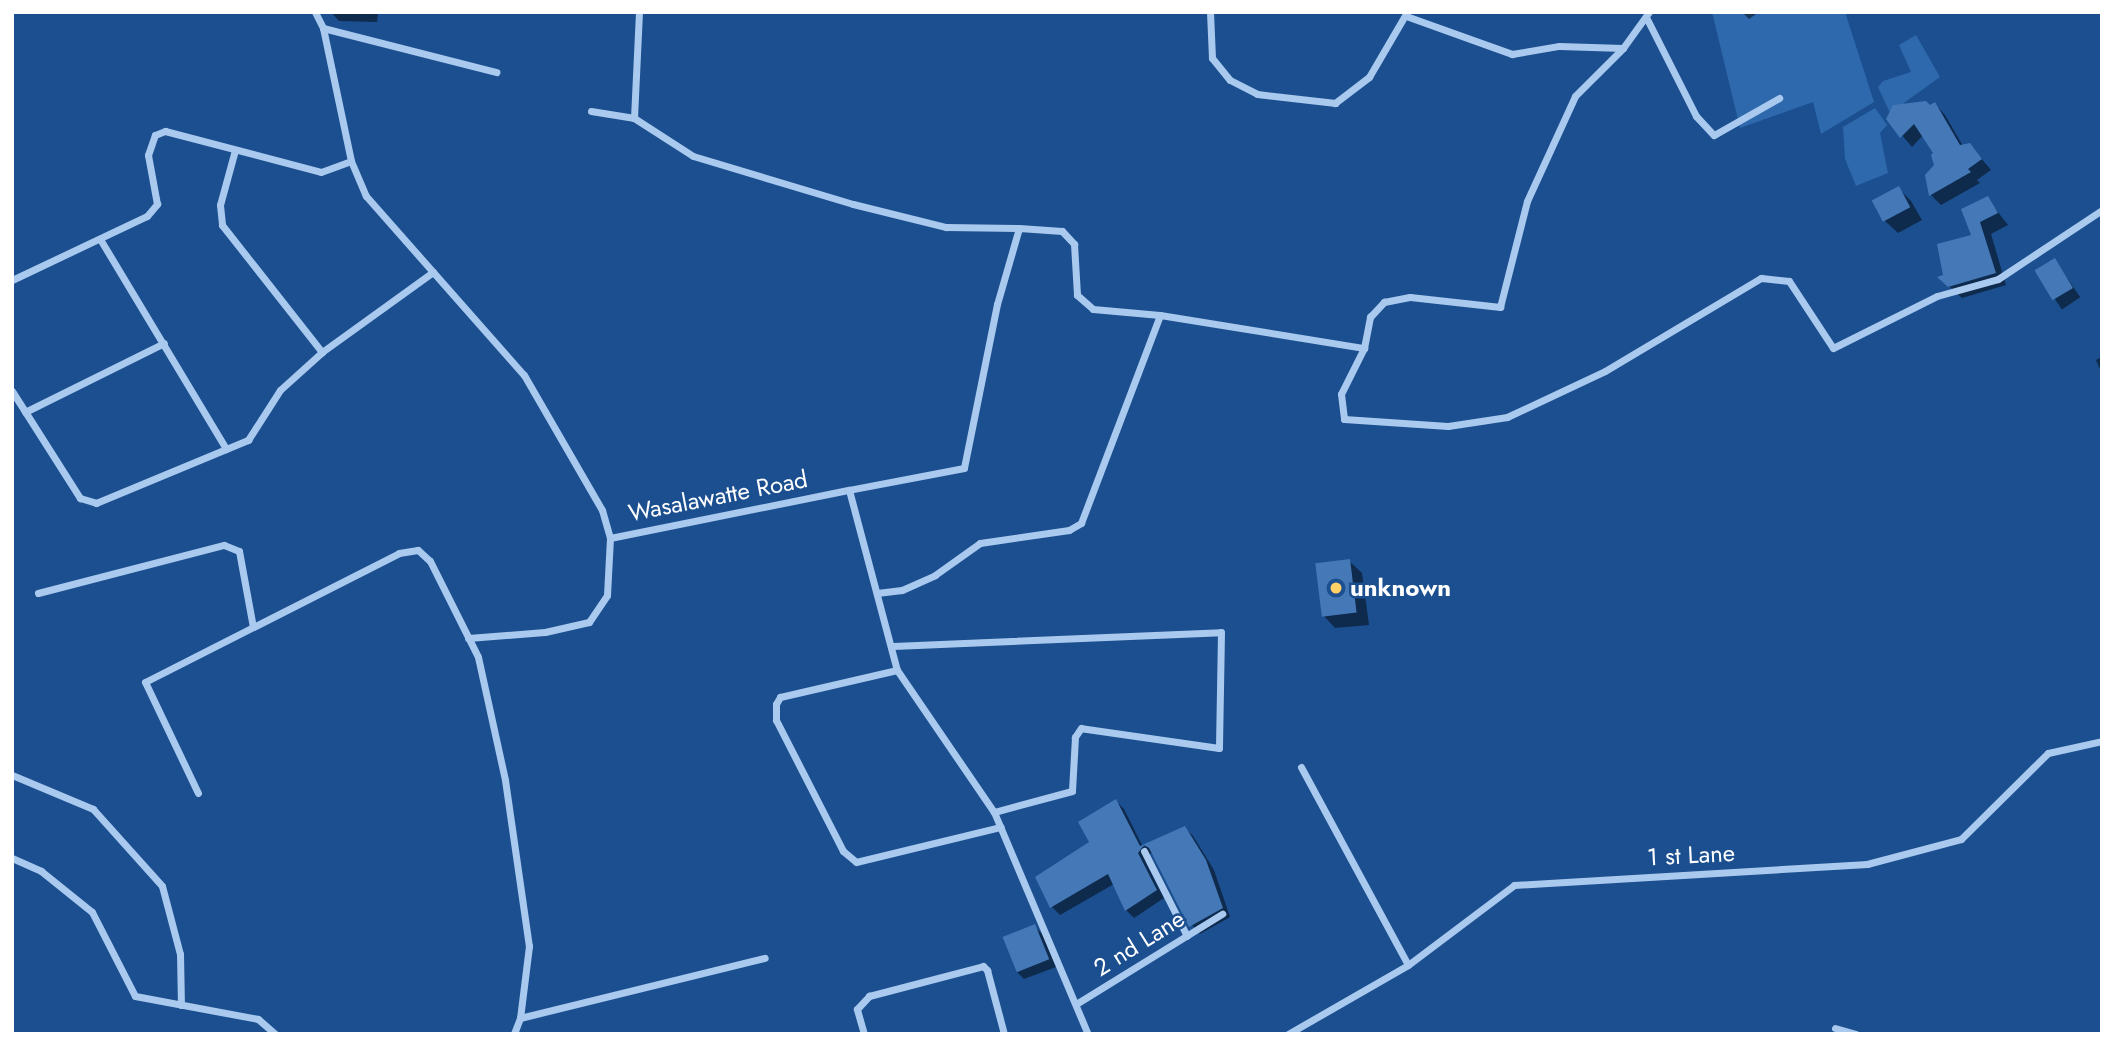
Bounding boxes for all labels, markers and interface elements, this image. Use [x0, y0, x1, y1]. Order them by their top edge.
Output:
street label: Wasalawatte Road [626, 465, 810, 527]
place label: unknown [1350, 574, 1451, 602]
marker: unknown [1328, 580, 1344, 596]
street label: 1 st Lane [1646, 838, 1736, 872]
street label: 2 nd Lane [1088, 904, 1190, 982]

